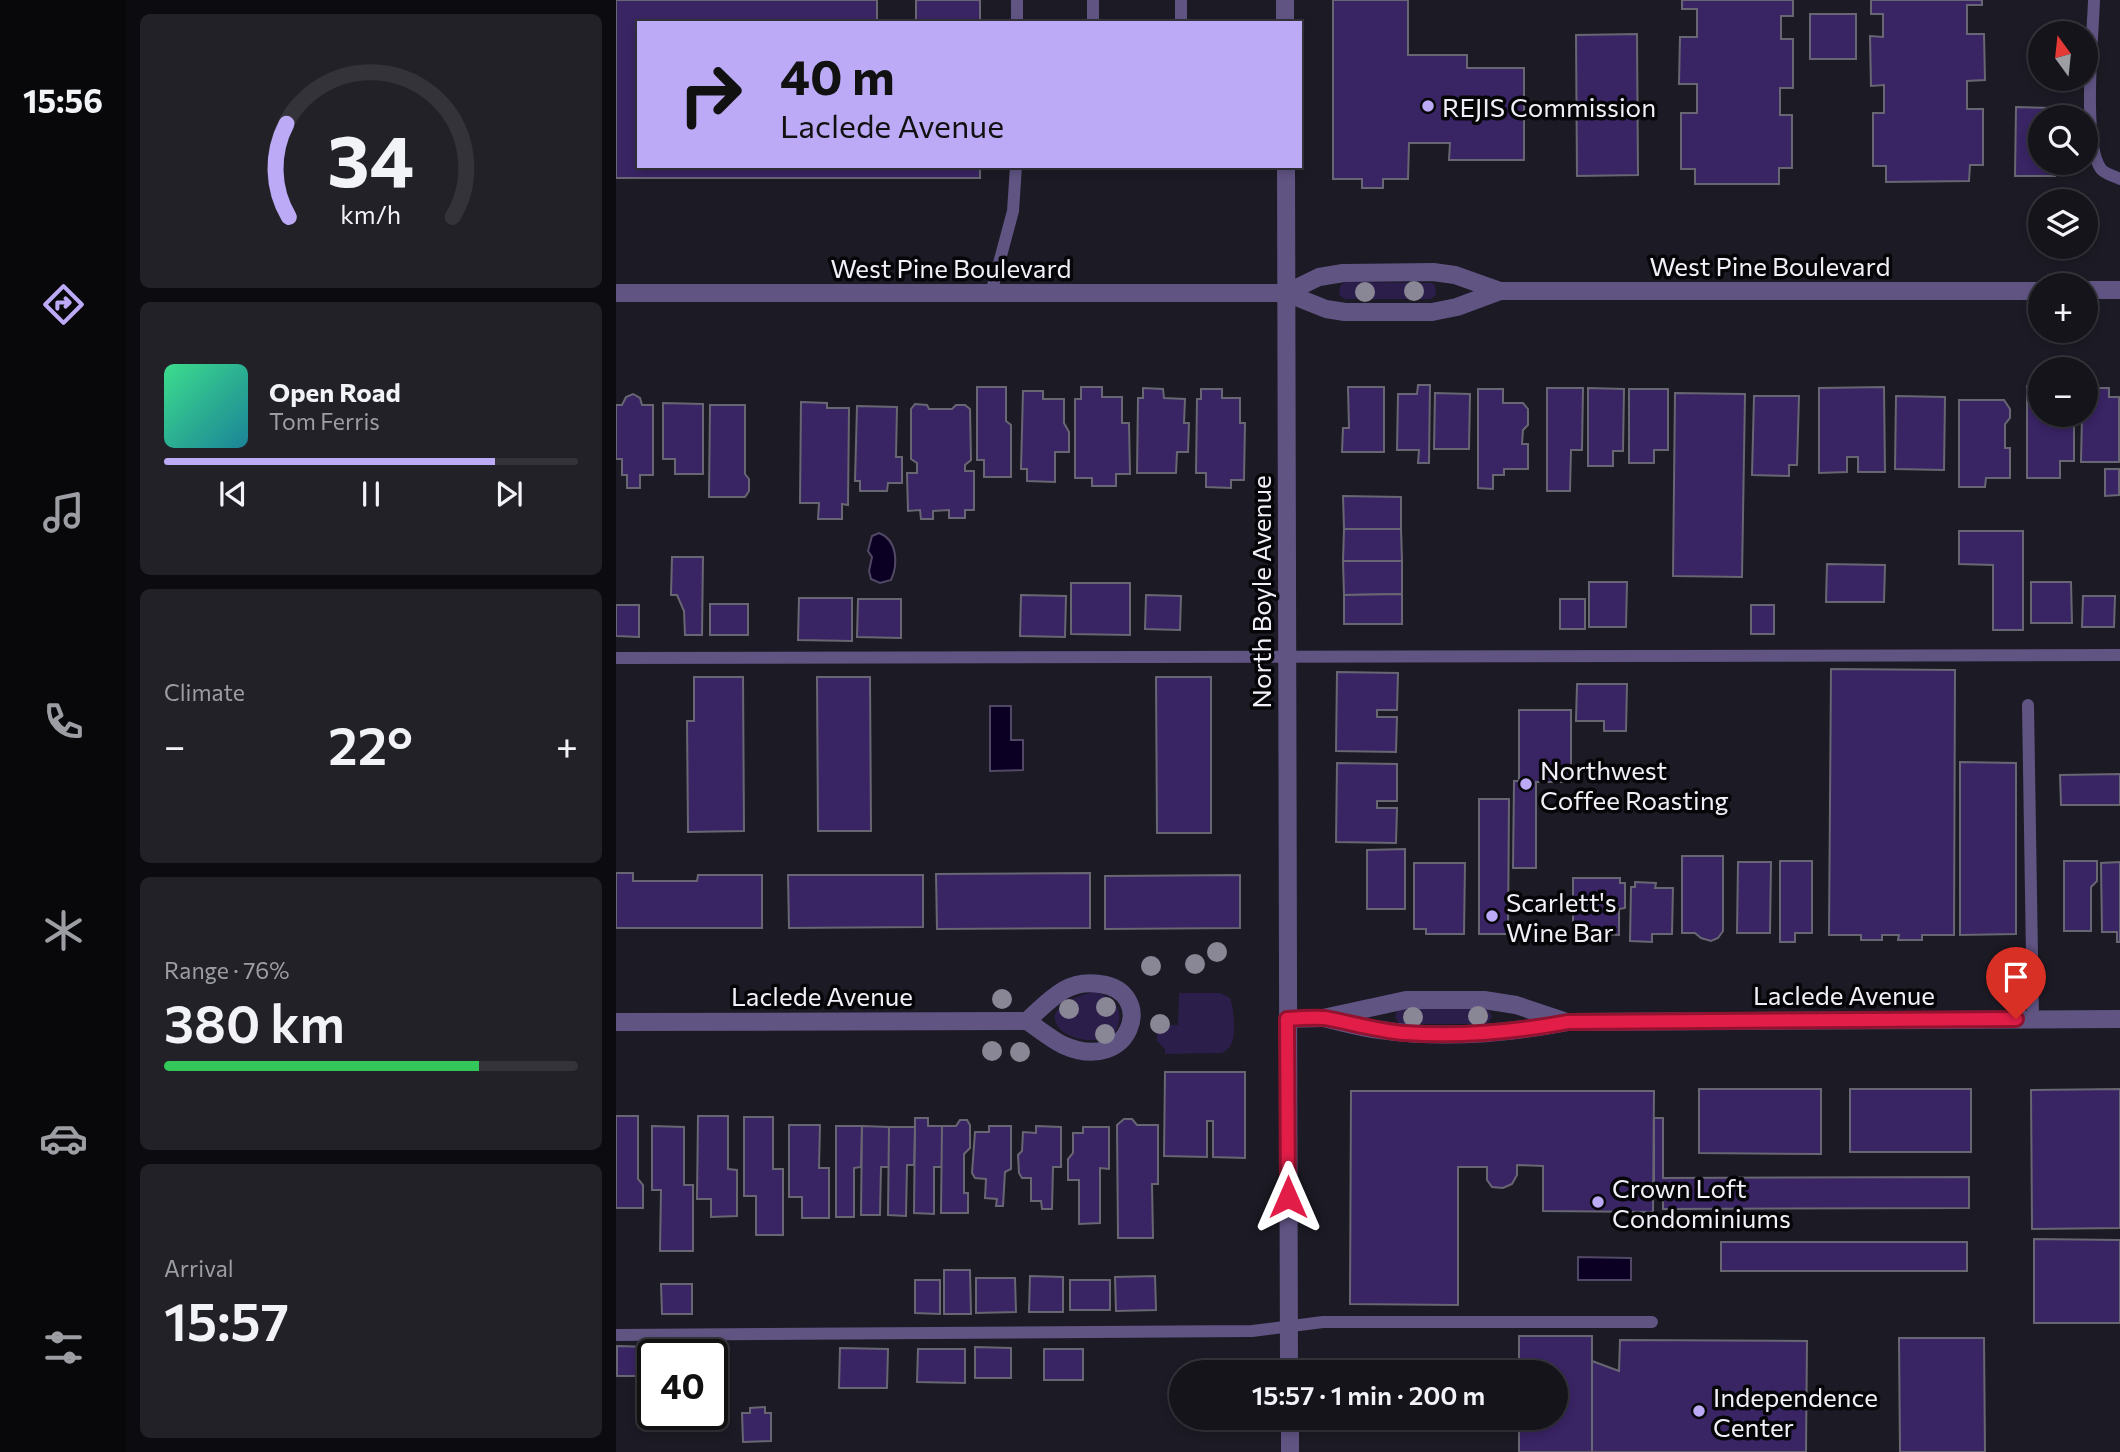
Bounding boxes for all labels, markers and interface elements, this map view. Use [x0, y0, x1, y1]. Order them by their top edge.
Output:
north arrow [2028, 21, 2098, 91]
map controls [2028, 21, 2098, 427]
text: 40 m [780, 45, 895, 105]
icon: right [665, 49, 756, 140]
text: 15:56 [23, 80, 103, 120]
place label: REJIS Commission [1442, 91, 1656, 122]
marker: REJIS Commission [1420, 98, 1436, 114]
text: Laclede Avenue [780, 105, 1004, 145]
button: search [2028, 105, 2098, 175]
text: 34 [327, 113, 415, 202]
button: layers [2028, 189, 2098, 259]
text: km/h [341, 199, 401, 229]
street label: West Pine Boulevard [1650, 250, 1890, 281]
street label: West Pine Boulevard [831, 252, 1071, 283]
button: + [2028, 273, 2098, 343]
icon: directions [39, 280, 88, 329]
button: − [2028, 357, 2098, 427]
text: Open Road [269, 376, 401, 407]
text: Tom Ferris [269, 407, 380, 435]
icon: previous [214, 475, 252, 513]
icon: pause [352, 475, 390, 513]
icon: next [490, 475, 528, 513]
street label: North Boyle Avenue [1245, 475, 1276, 709]
icon: music [39, 488, 88, 537]
text: Climate [164, 678, 245, 706]
icon: phone [39, 697, 88, 746]
text: 22° [328, 712, 413, 776]
text: − [164, 721, 186, 768]
text: + [556, 721, 578, 768]
place label: Northwest Coffee Roasting [1540, 754, 1729, 815]
marker: Northwest Coffee Roasting [1518, 776, 1534, 792]
place label: Scarlett's Wine Bar [1506, 886, 1617, 947]
icon: climate [39, 906, 88, 955]
marker: Scarlett's Wine Bar [1484, 908, 1500, 924]
pin [1986, 947, 2046, 1019]
text: Range · 76% [164, 956, 289, 984]
icon: arrive [1997, 958, 2035, 996]
street label: Laclede Avenue [1753, 979, 1935, 1010]
street label: Laclede Avenue [731, 980, 913, 1011]
text: 380 km [164, 990, 345, 1054]
icon: car [39, 1114, 88, 1163]
position arrow [1251, 1160, 1325, 1234]
place label: Crown Loft Condominiums [1612, 1172, 1791, 1233]
marker: Crown Loft Condominiums [1590, 1194, 1606, 1210]
text: Arrival [164, 1254, 234, 1282]
text: 15:57 [164, 1288, 289, 1352]
icon: filters [39, 1323, 88, 1372]
speed limit sign: 40 [637, 1339, 728, 1430]
text: 15:57 · 1 min · 200 m [1252, 1379, 1485, 1410]
place label: Independence Center [1713, 1381, 1878, 1442]
marker: Independence Center [1691, 1403, 1707, 1419]

